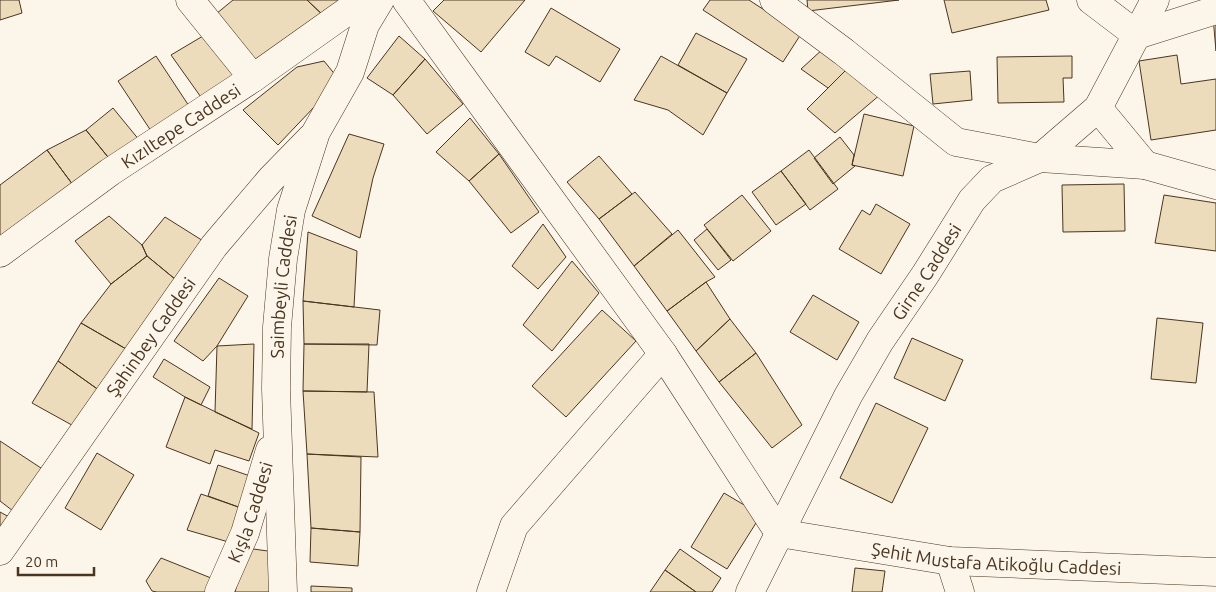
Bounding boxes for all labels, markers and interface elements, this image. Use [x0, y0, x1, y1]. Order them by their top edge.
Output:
street label: Kızıltepe Caddesi [117, 79, 244, 172]
street label: Saimbeyli Caddesi [266, 213, 300, 359]
street label: Girne Caddesi [887, 220, 965, 324]
street label: Şahinbey Caddesi [102, 273, 199, 400]
street label: Kışla Caddesi [223, 459, 276, 565]
street label: Şehit Mustafa Atikoğlu Caddesi [870, 538, 1122, 578]
scale bar [18, 544, 94, 576]
text: 20 m [25, 553, 58, 570]

